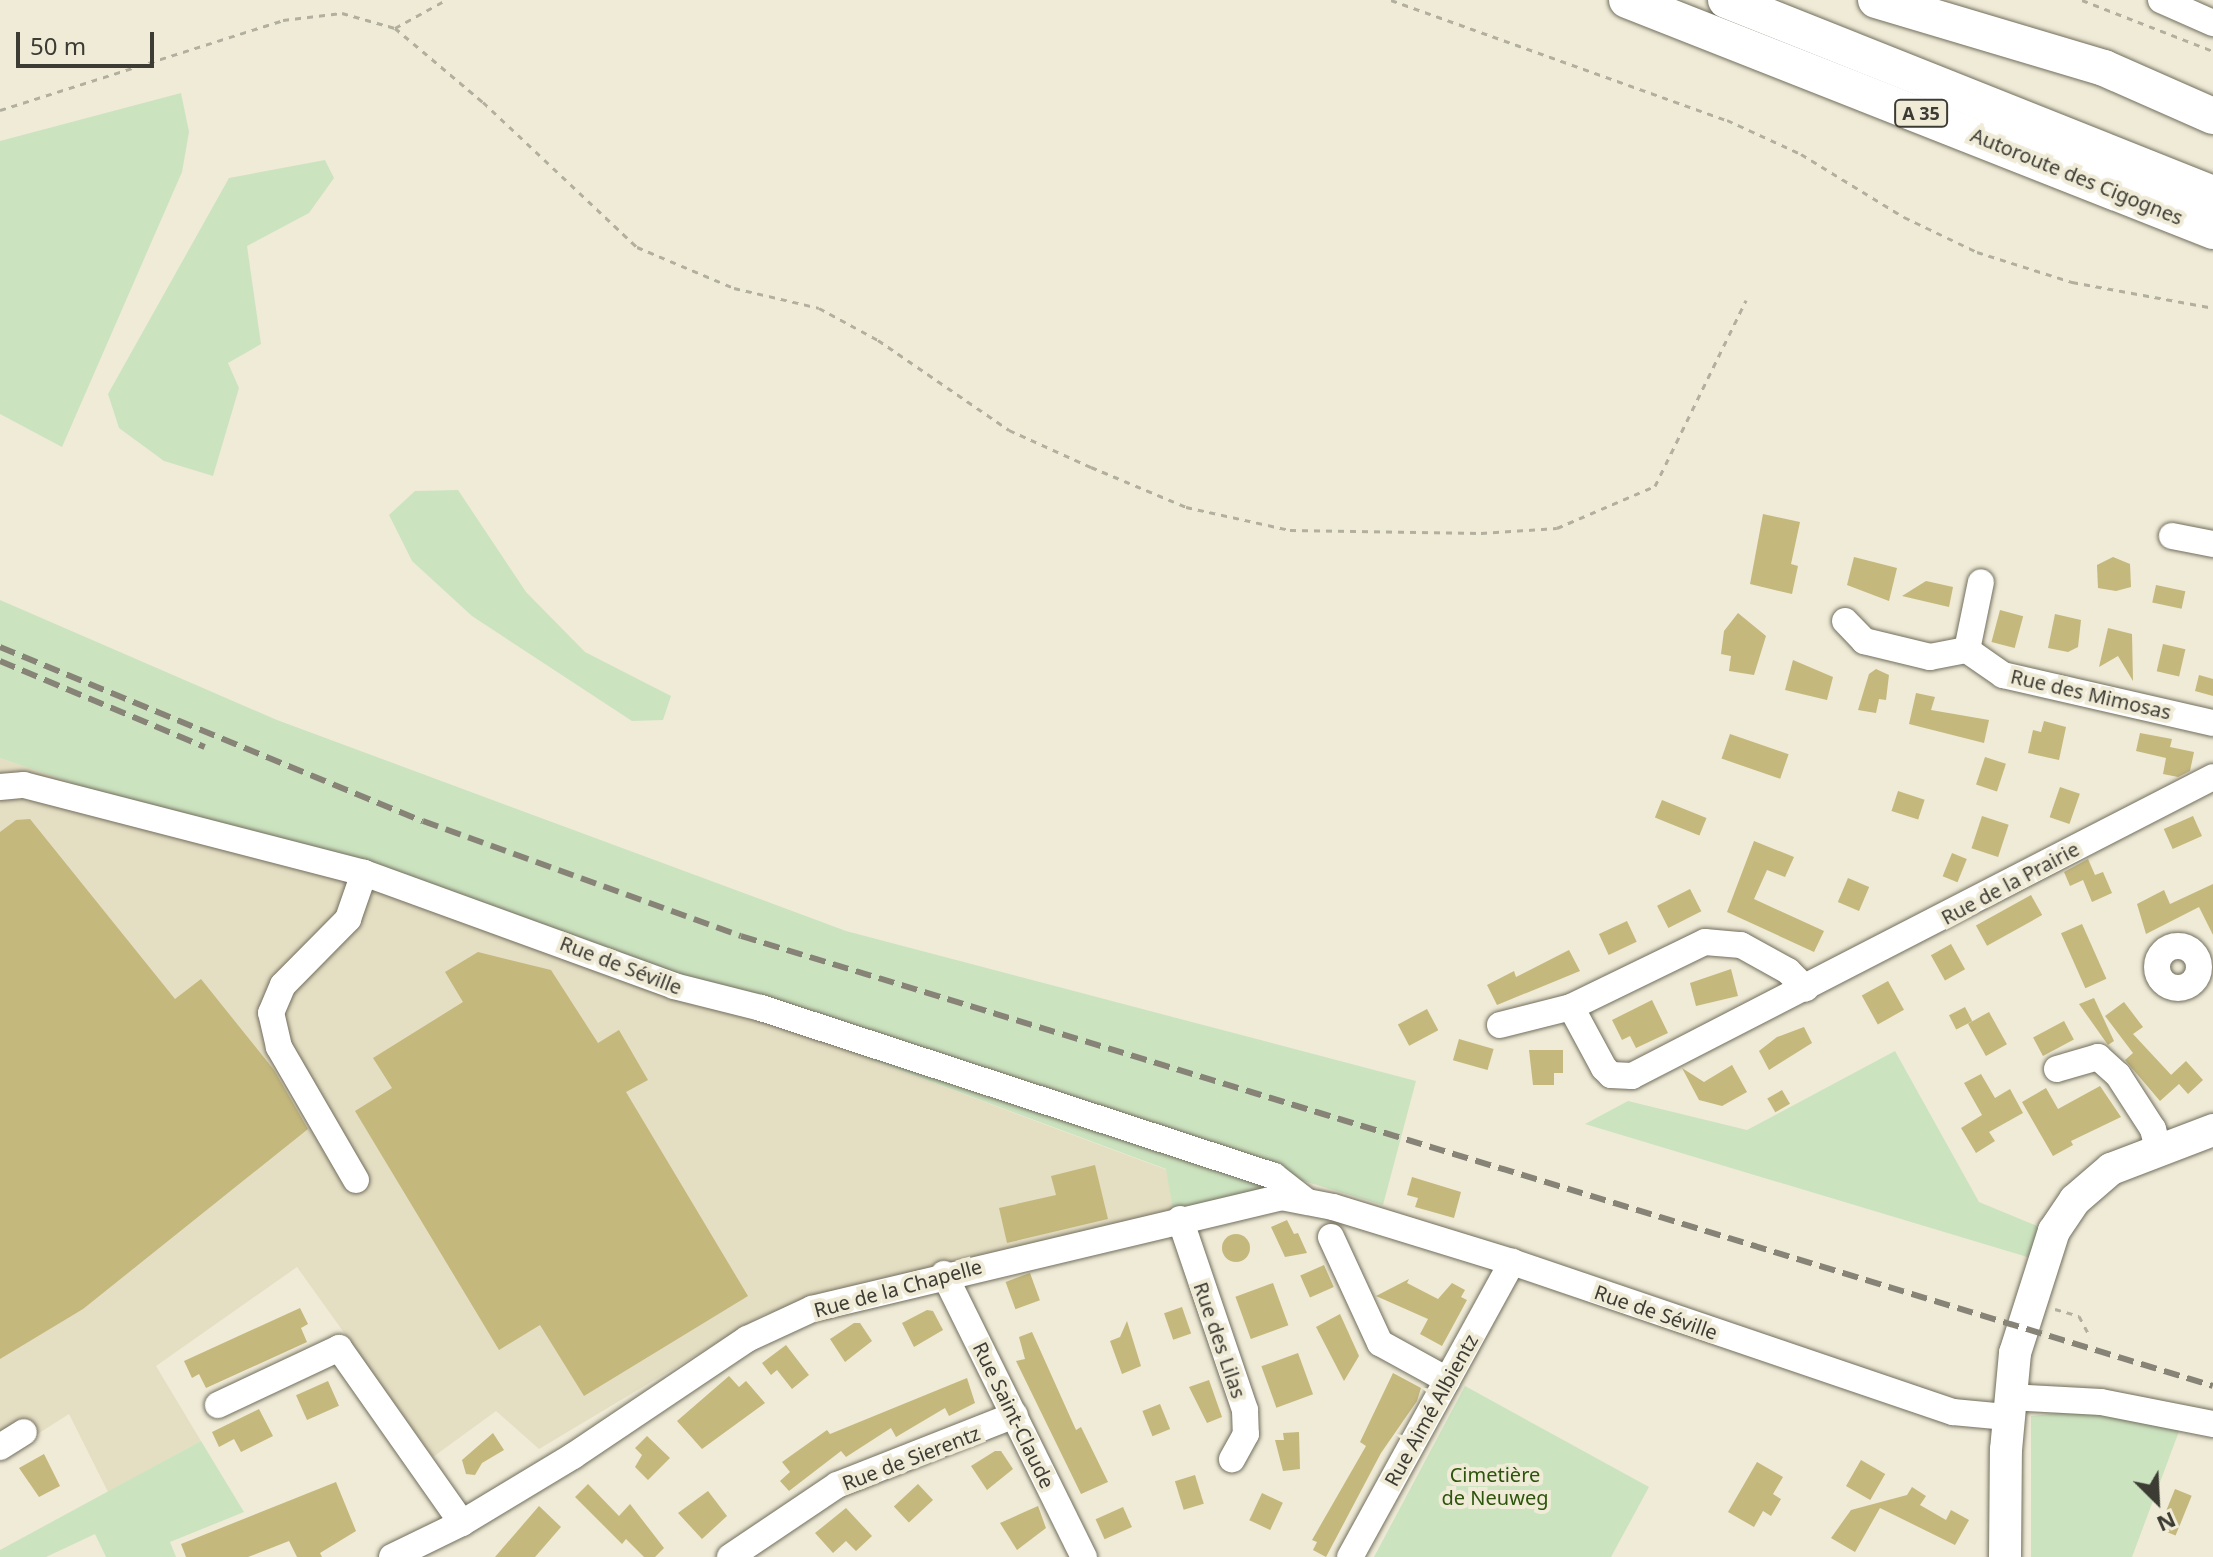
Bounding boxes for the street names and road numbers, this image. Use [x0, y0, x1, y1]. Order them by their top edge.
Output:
road number: A 35 [1893, 99, 1949, 127]
street label: Autoroute des Cigognes [1967, 122, 2187, 230]
street label: Rue des Mimosas [2008, 664, 2174, 724]
street label: Rue de la Prairie [1937, 837, 2083, 929]
street label: Rue de Séville [557, 931, 685, 999]
street label: Rue de la Chapelle [811, 1254, 985, 1322]
street label: Rue des Lilas [1189, 1279, 1251, 1401]
street label: Rue de Séville [1591, 1280, 1721, 1344]
street label: Rue Aimé Albientz [1379, 1330, 1483, 1490]
street label: Rue Saint-Claude [968, 1338, 1060, 1492]
street label: Rue de Sierentz [839, 1421, 983, 1495]

